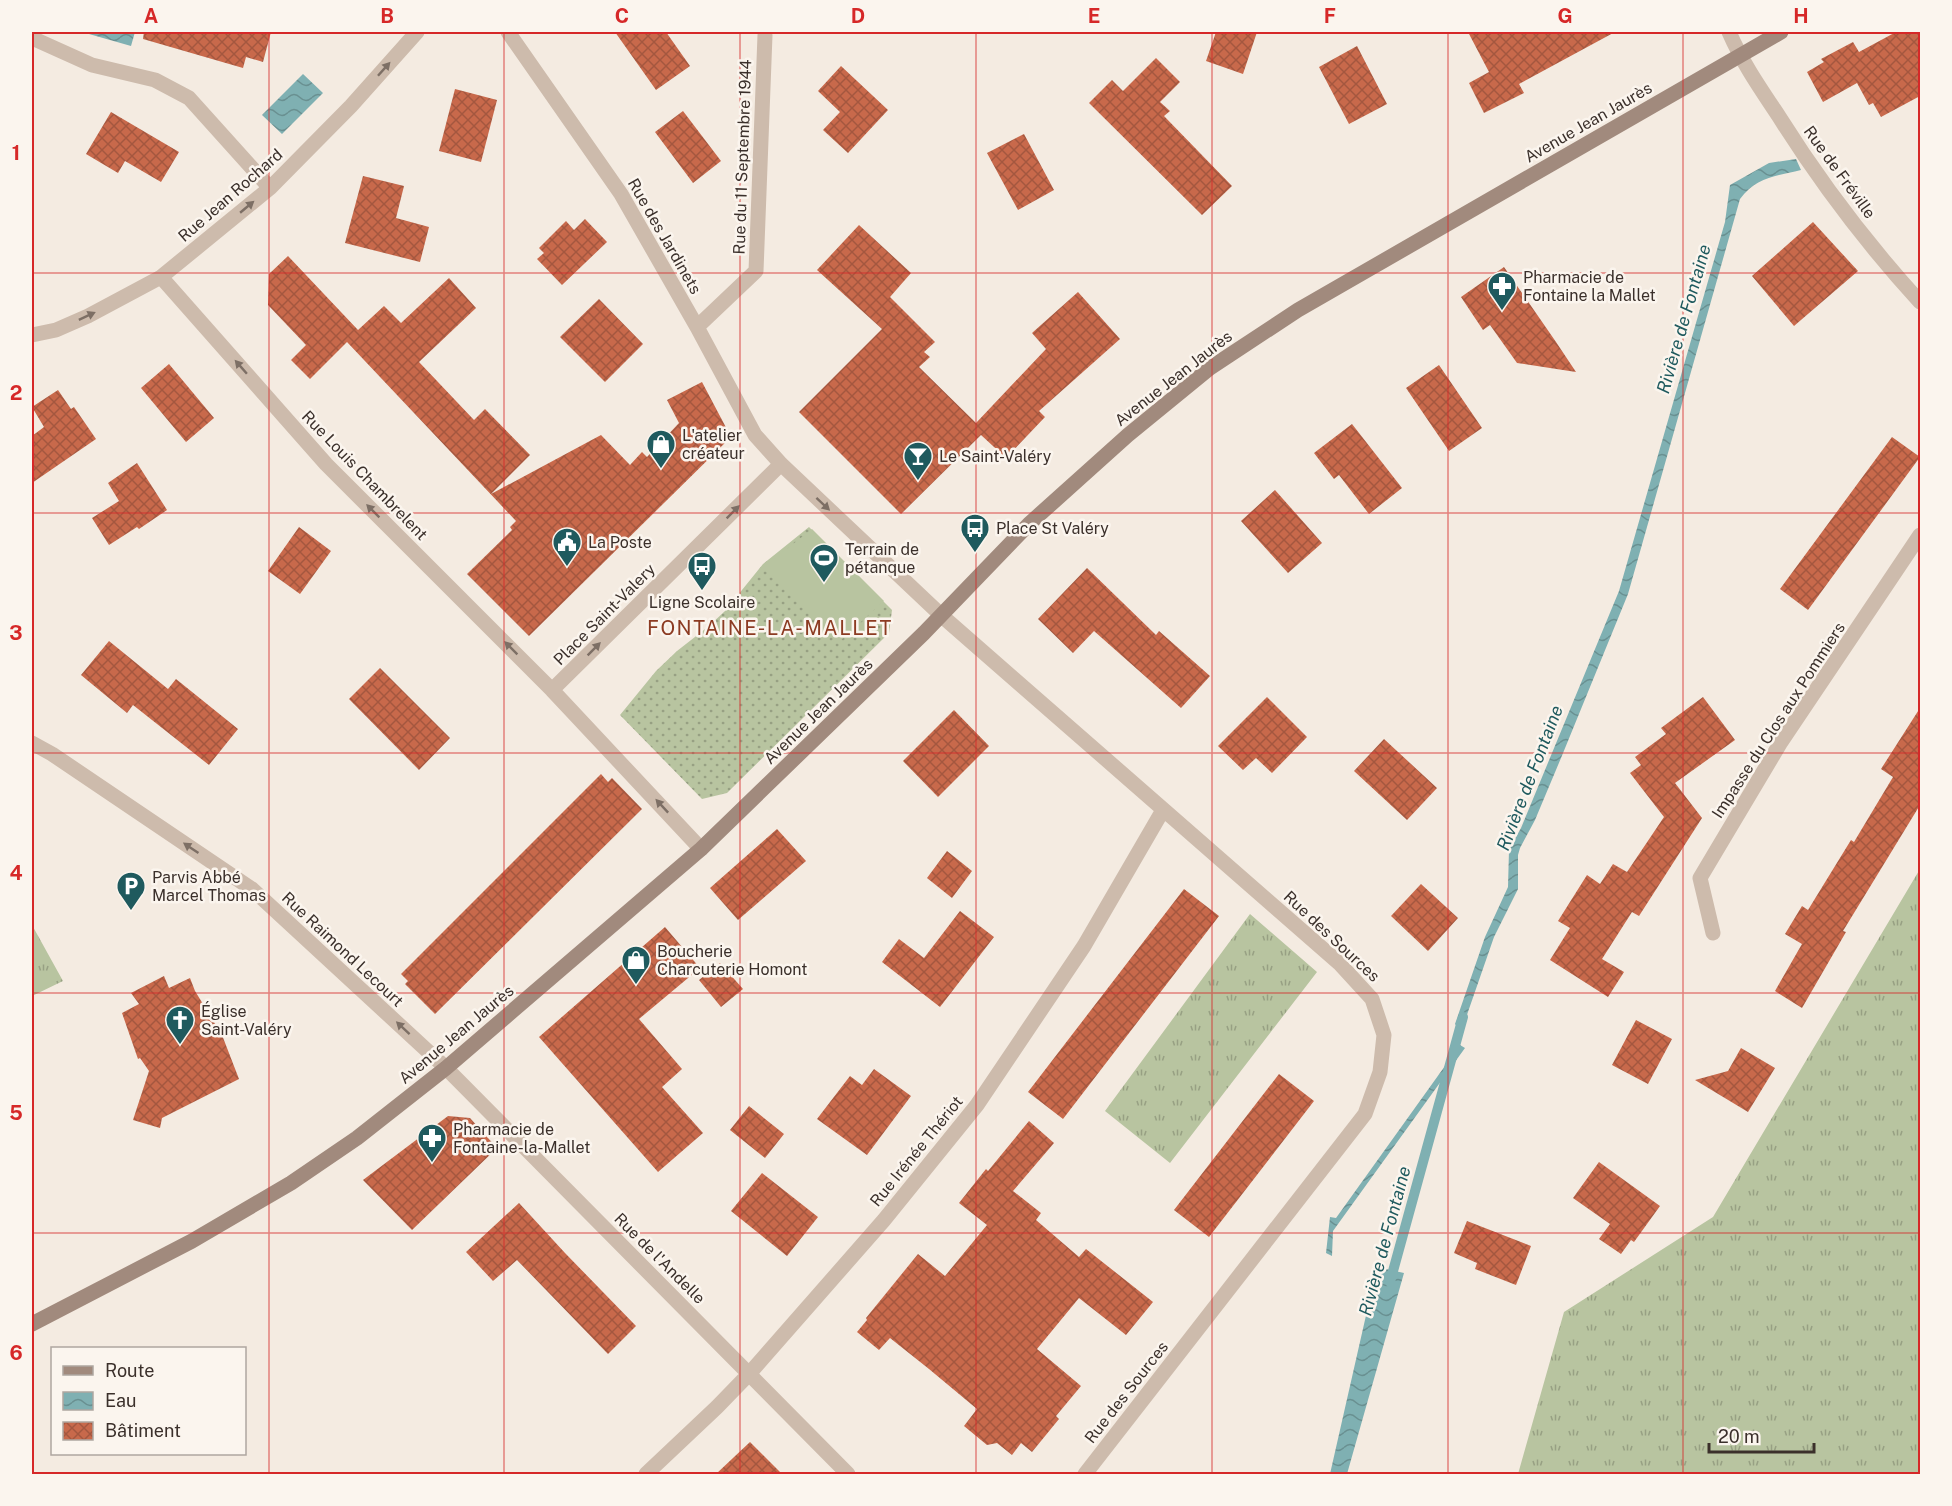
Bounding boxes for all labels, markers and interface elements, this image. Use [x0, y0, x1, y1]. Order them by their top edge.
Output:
text: A [144, 4, 158, 28]
text: B [380, 4, 394, 28]
text: C [615, 4, 629, 28]
text: D [851, 4, 865, 28]
text: E [1088, 4, 1100, 28]
text: F [1324, 4, 1336, 28]
text: G [1557, 4, 1573, 28]
text: H [1793, 4, 1809, 28]
street label: Rue du 11 Septembre 1944 [730, 59, 755, 255]
one-way arrow [377, 62, 390, 77]
street label: Avenue Jean Jaurès [1521, 78, 1655, 167]
street label: Rue de Fréville [1800, 122, 1880, 222]
text: 1 [12, 141, 20, 165]
street label: Rue Jean Rochard [174, 145, 286, 246]
street label: Rue des Jardinets [624, 175, 705, 297]
one-way arrow [239, 201, 254, 214]
water label: Rivière de Fontaine [1652, 242, 1715, 396]
place label: Pharmacie de Fontaine la Mallet [1523, 268, 1656, 305]
pharmacy icon: Pharmacie de Fontaine la Mallet [1486, 270, 1518, 312]
one-way arrow [78, 312, 95, 321]
street label: Avenue Jean Jaurès [1111, 327, 1236, 430]
one-way arrow [234, 360, 248, 375]
text: 2 [10, 381, 22, 405]
street label: Rue Louis Chambrelent [298, 407, 431, 544]
place label: L'atelier créateur [682, 426, 745, 463]
shop icon: L'atelier créateur [645, 428, 677, 470]
bar icon: Le Saint-Valéry [902, 440, 934, 482]
place label: Le Saint-Valéry [939, 447, 1052, 466]
one-way arrow [816, 497, 831, 511]
one-way arrow [365, 504, 380, 518]
one-way arrow [725, 505, 739, 519]
bus stop icon: Place St Valéry [959, 512, 991, 554]
place label: Place St Valéry [996, 519, 1109, 538]
public building icon: La Poste [551, 526, 583, 568]
place label: La Poste [588, 533, 652, 552]
place label: Terrain de pétanque [845, 540, 919, 577]
sports icon: Terrain de pétanque [808, 542, 840, 584]
bus stop icon: Ligne Scolaire [686, 550, 718, 592]
street label: Place Saint-Valery [550, 559, 659, 669]
place label: Ligne Scolaire [649, 593, 755, 612]
district label: FONTAINE-LA-MALLET [647, 616, 893, 640]
street label: Impasse du Clos aux Pommiers [1708, 619, 1849, 822]
text: 3 [9, 621, 23, 645]
one-way arrow [504, 641, 518, 656]
one-way arrow [587, 642, 601, 656]
street label: Avenue Jean Jaurès [760, 655, 877, 768]
water label: Rivière de Fontaine [1492, 702, 1567, 853]
one-way arrow [655, 800, 669, 814]
one-way arrow [183, 842, 199, 854]
text: 4 [9, 861, 23, 885]
place label: Parvis Abbé Marcel Thomas [152, 868, 266, 905]
parking icon: Parvis Abbé Marcel Thomas [115, 870, 147, 912]
street label: Rue des Sources [1280, 887, 1384, 986]
street label: Rue Raimond Lecourt [278, 888, 407, 1011]
place label: Boucherie Charcuterie Homont [657, 942, 807, 979]
shop icon: Boucherie Charcuterie Homont [620, 944, 652, 986]
street label: Avenue Jean Jaurès [395, 981, 517, 1088]
place label: Église Saint-Valéry [201, 1001, 292, 1039]
church icon: Église Saint-Valéry [164, 1004, 196, 1046]
one-way arrow [395, 1021, 410, 1035]
street label: Rue Irénée Thériot [866, 1092, 967, 1210]
text: 5 [9, 1101, 23, 1125]
place label: Pharmacie de Fontaine-la-Mallet [453, 1120, 590, 1157]
pharmacy icon: Pharmacie de Fontaine-la-Mallet [416, 1122, 448, 1164]
water label: Rivière de Fontaine [1354, 1164, 1415, 1318]
street label: Rue de l'Andelle [610, 1209, 709, 1308]
street label: Rue des Sources [1081, 1338, 1172, 1447]
text: 6 [9, 1341, 23, 1365]
legend [51, 1347, 246, 1455]
text: Route [105, 1360, 154, 1381]
text: Eau [105, 1390, 136, 1411]
scale bar [1709, 1416, 1814, 1454]
text: Bâtiment [105, 1420, 181, 1441]
text: 20 m [1718, 1426, 1760, 1447]

